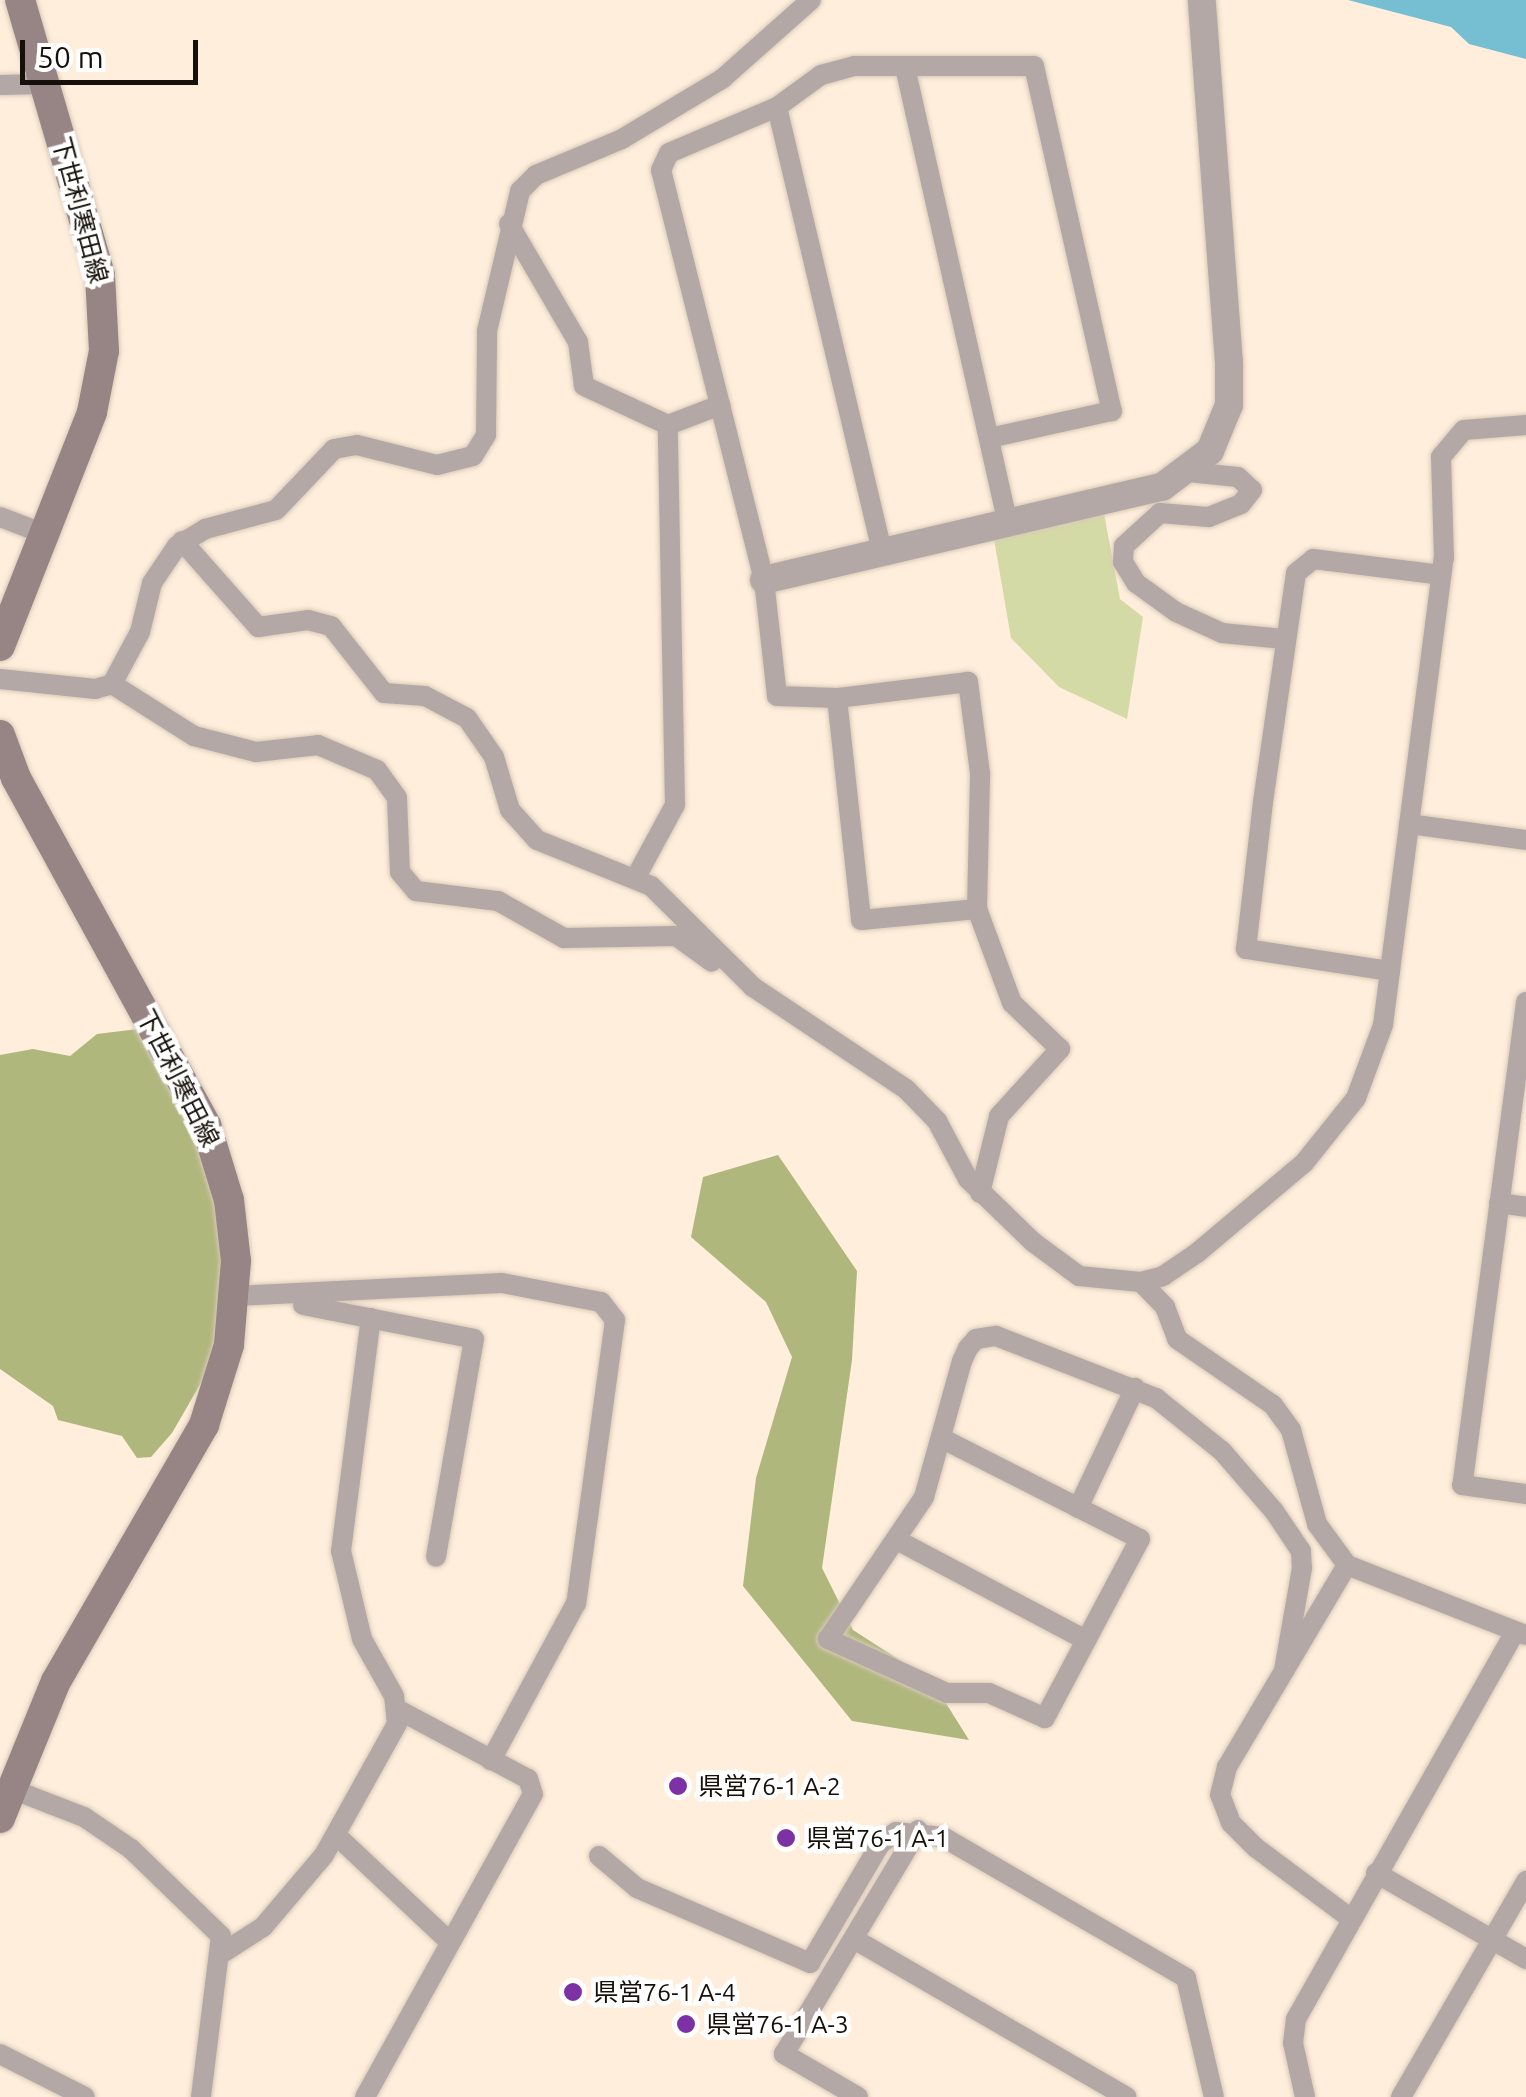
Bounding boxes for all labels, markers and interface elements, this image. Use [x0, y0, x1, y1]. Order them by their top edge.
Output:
scale bar [25, 20, 202, 82]
text: 50 m [37, 40, 104, 74]
street label: 下世利寒田線 [46, 134, 114, 286]
street label: 下世利寒田線 [131, 1004, 225, 1152]
place label: 県営76-1 A-2 [698, 1771, 841, 1801]
marker: 県営76-1 A-2 [667, 1775, 689, 1797]
place label: 県営76-1 A-1 [806, 1823, 949, 1853]
marker: 県営76-1 A-1 [775, 1827, 797, 1849]
place label: 県営76-1 A-4 [593, 1977, 736, 2007]
marker: 県営76-1 A-4 [562, 1981, 584, 2003]
place label: 県営76-1 A-3 [706, 2009, 849, 2039]
marker: 県営76-1 A-3 [675, 2013, 697, 2035]

